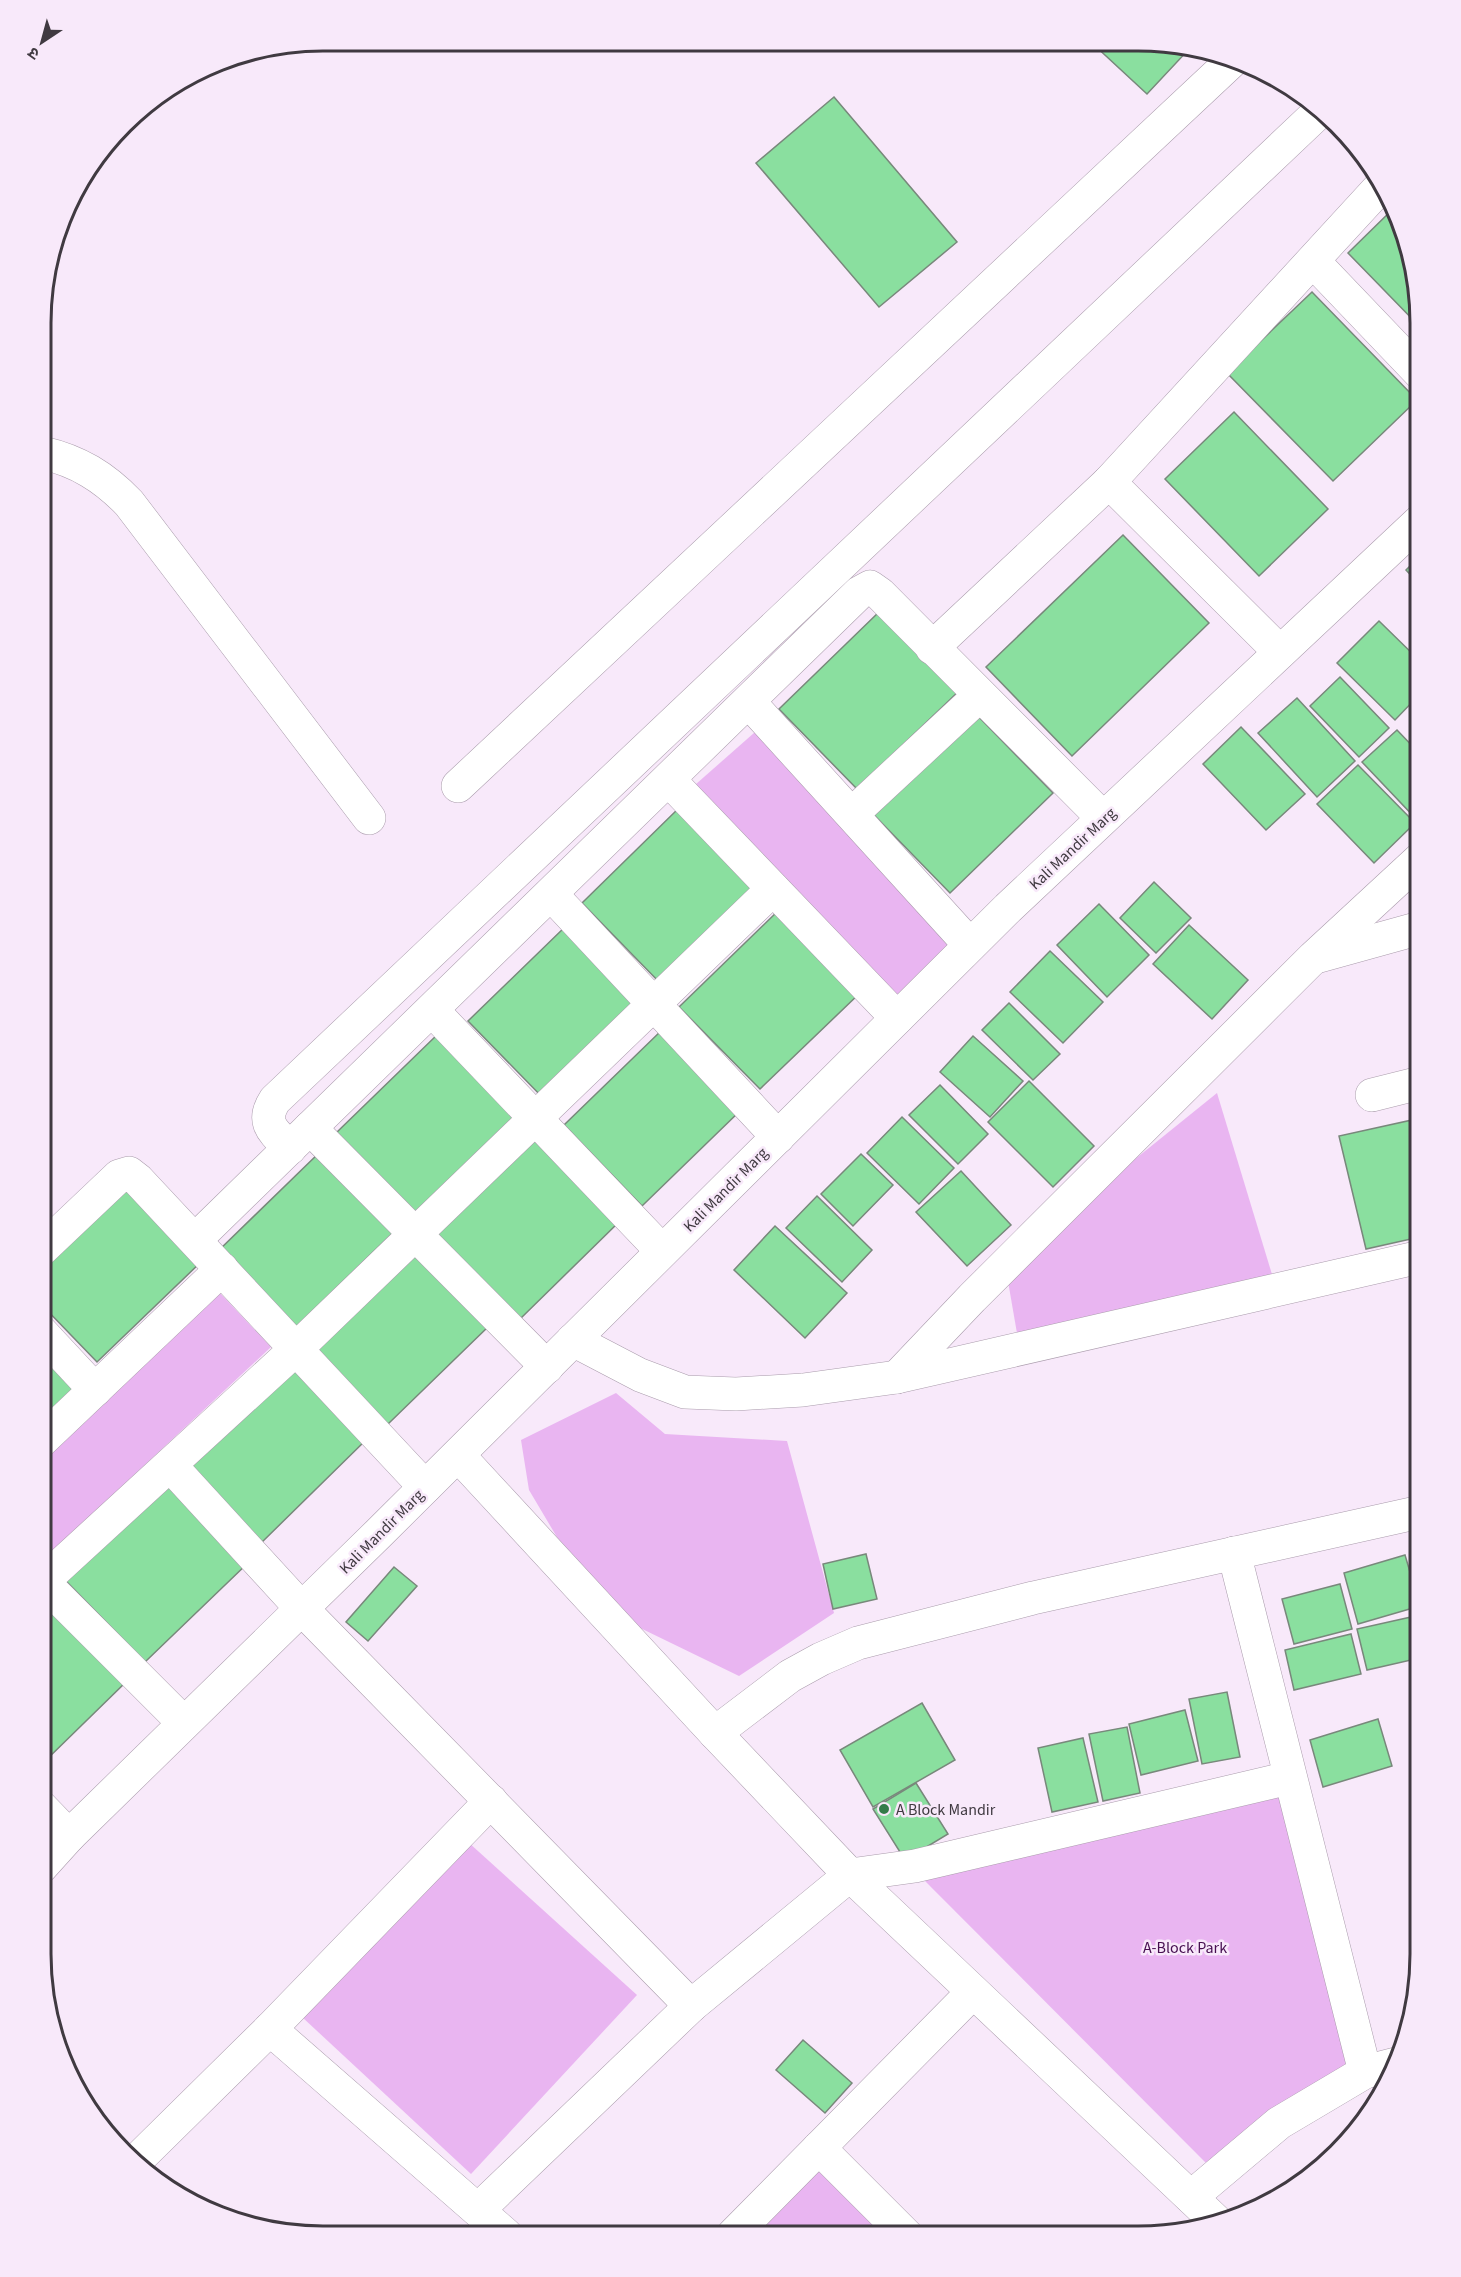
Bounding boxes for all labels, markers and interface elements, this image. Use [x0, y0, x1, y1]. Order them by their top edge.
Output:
north arrow [12, 12, 72, 72]
text: उ [23, 41, 44, 65]
street label: Kali Mandir Marg [1024, 803, 1121, 895]
street label: Kali Mandir Marg [678, 1142, 773, 1237]
street label: Kali Mandir Marg [334, 1484, 429, 1579]
place label: A Block Mandir [896, 1799, 996, 1821]
marker: A Block Mandir [877, 1802, 891, 1816]
park label: A-Block Park [1143, 1937, 1227, 1959]

